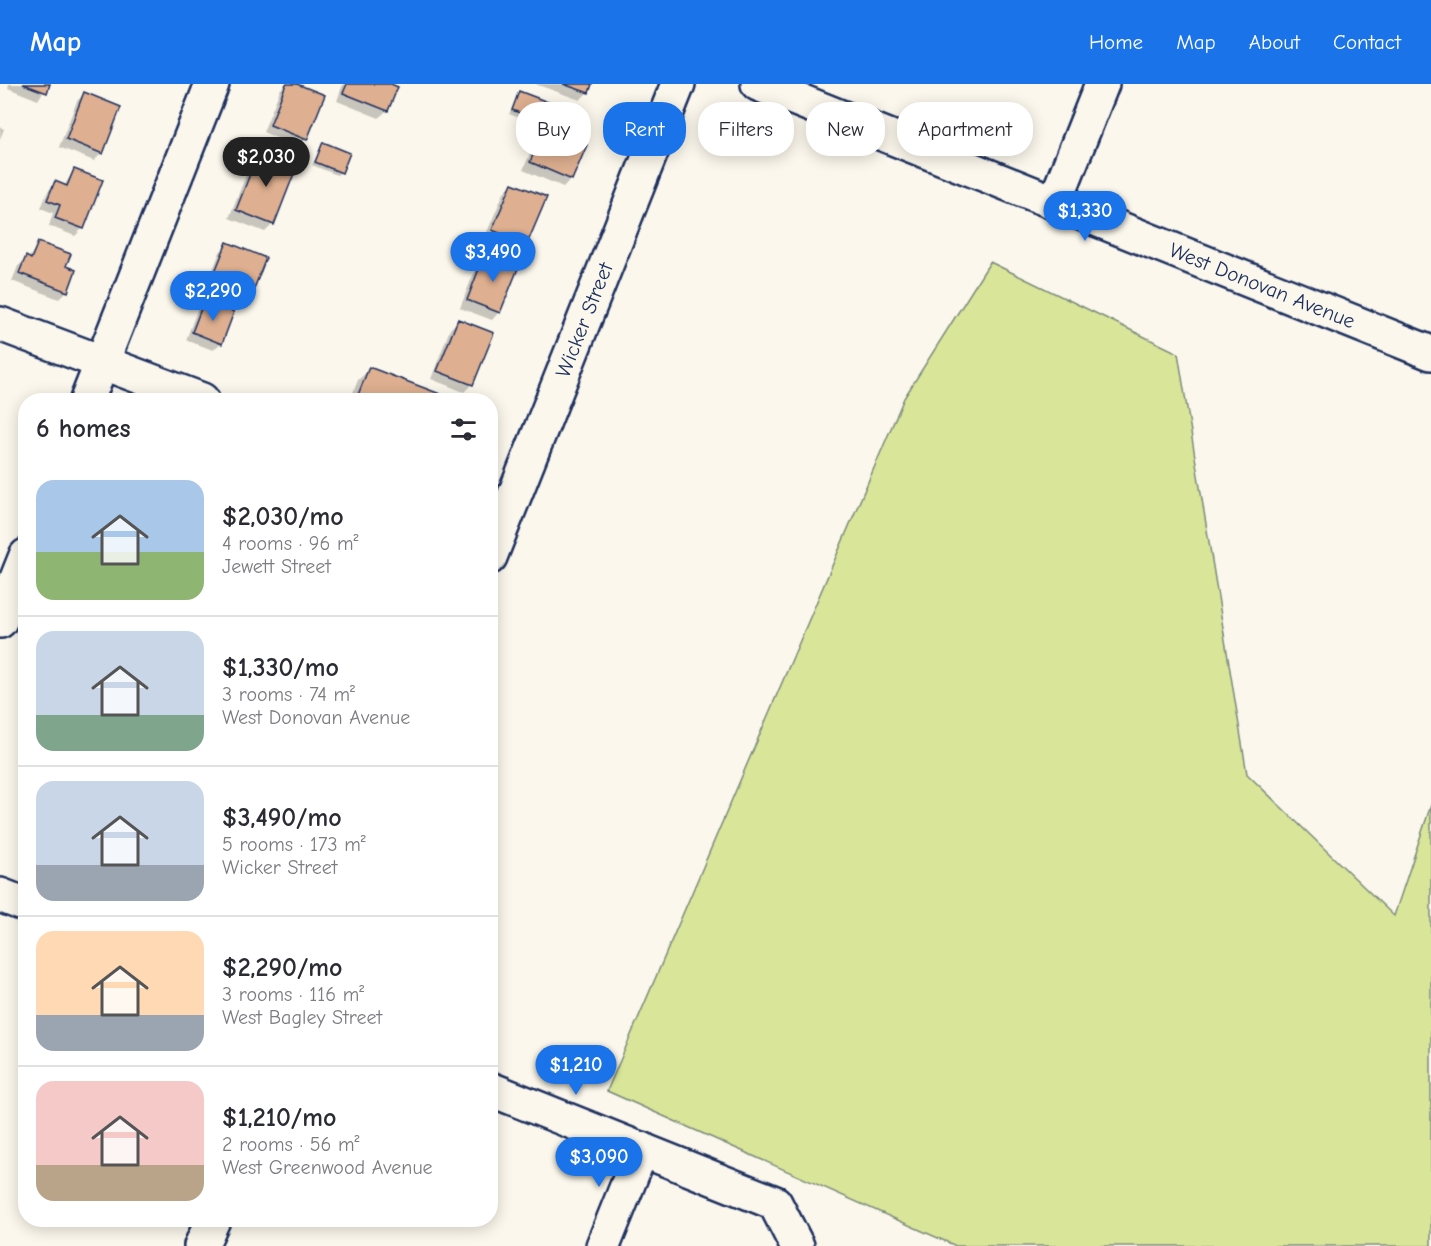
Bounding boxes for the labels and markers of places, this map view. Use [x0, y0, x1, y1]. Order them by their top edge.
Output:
pin: $2,030 [217, 137, 315, 188]
pin: $1,330 [1036, 191, 1134, 242]
pin: $3,490 [444, 232, 542, 283]
pin: $2,290 [164, 271, 262, 322]
pin: $1,210 [527, 1045, 625, 1096]
pin: $3,090 [550, 1137, 648, 1188]

